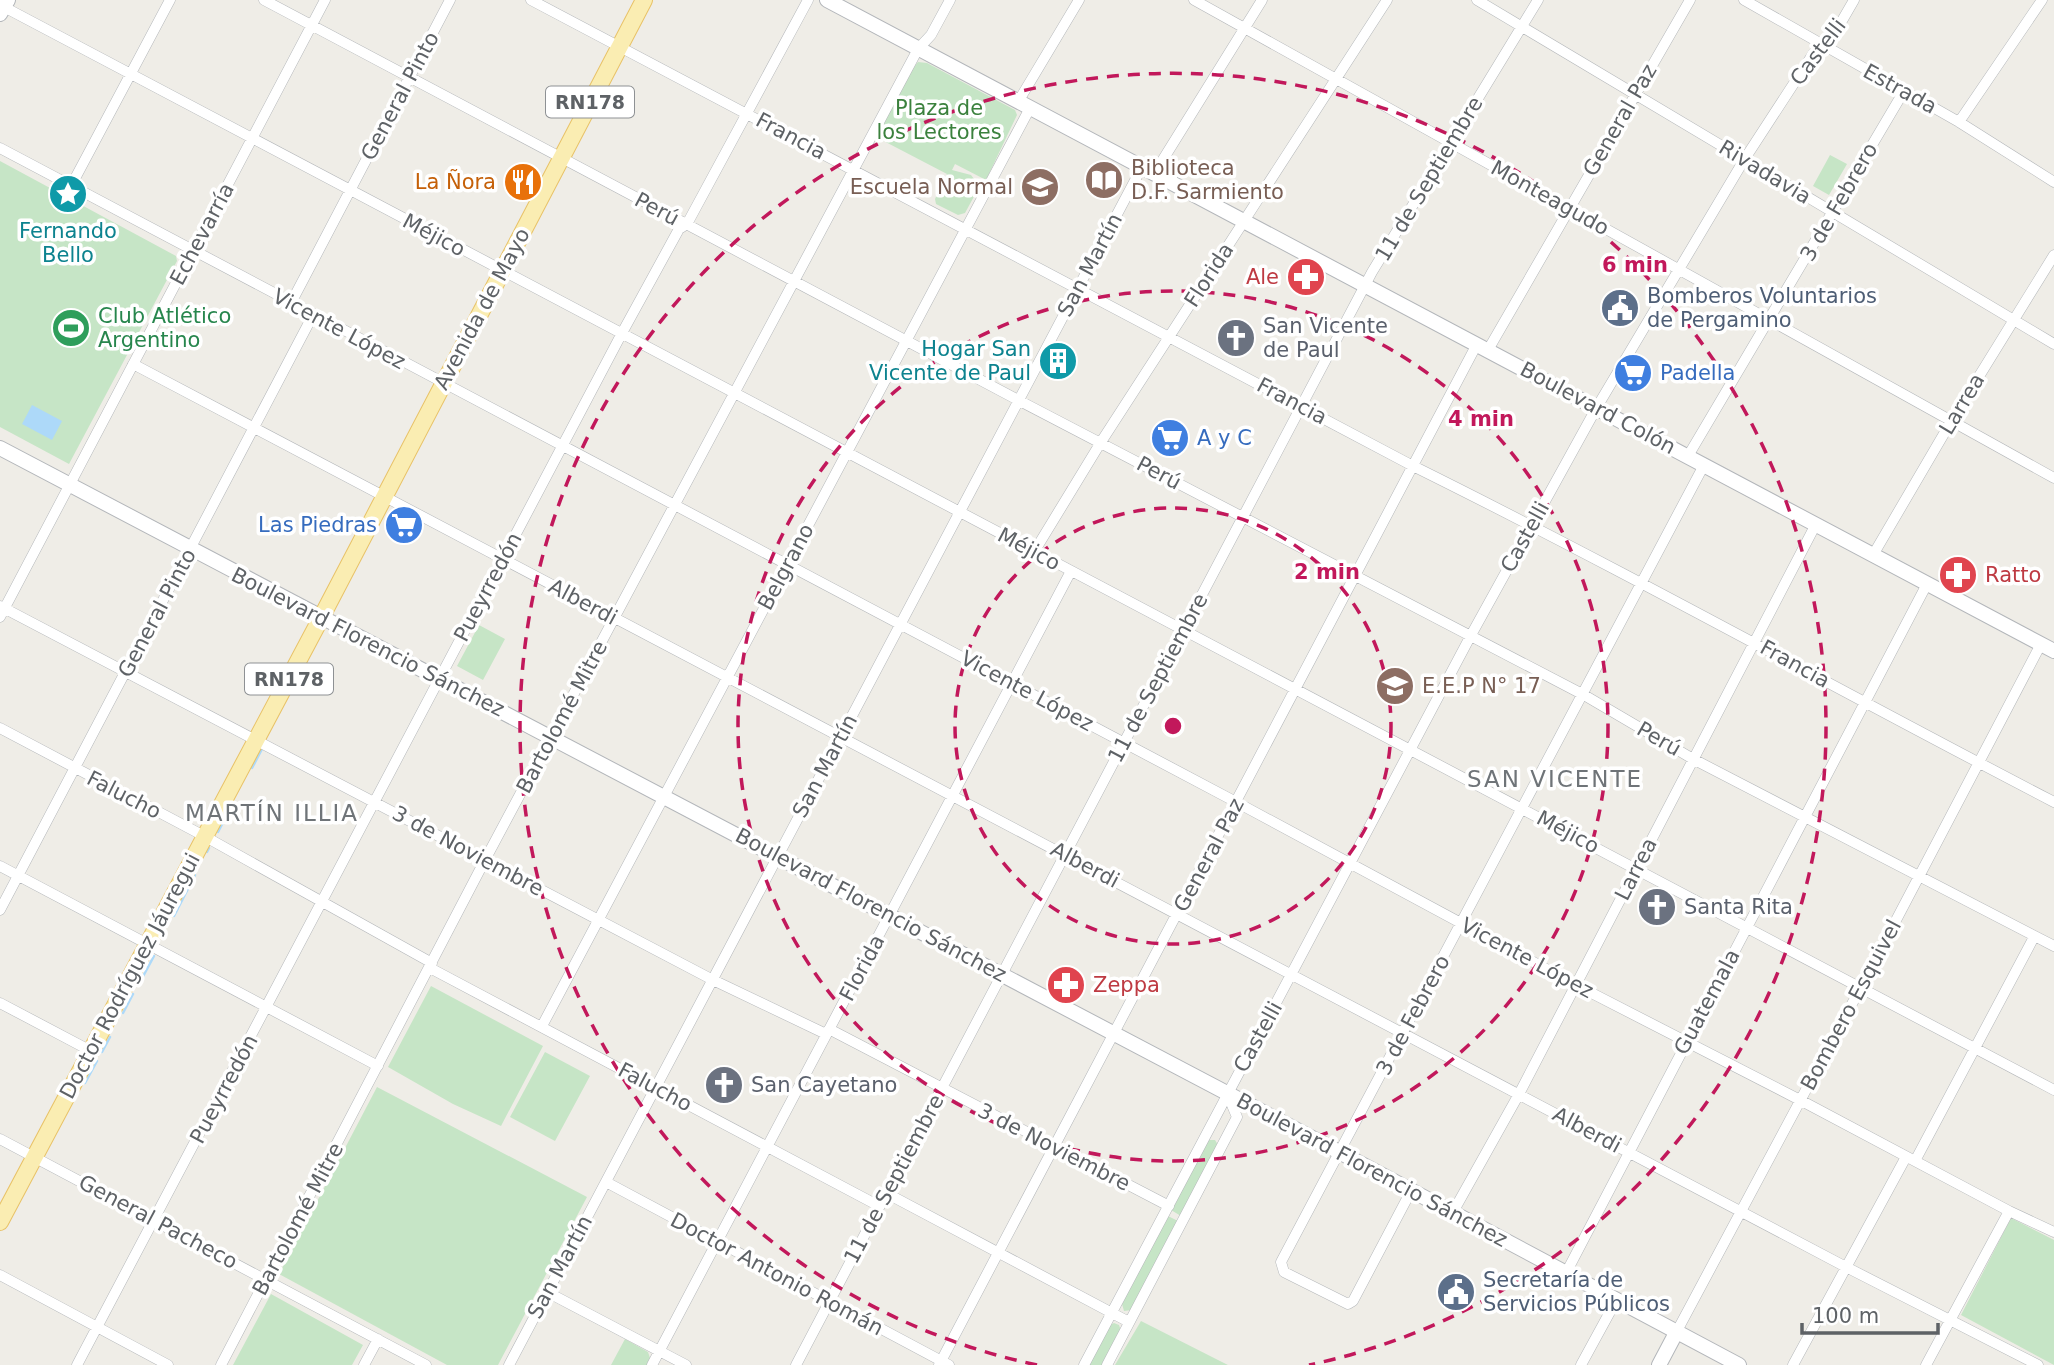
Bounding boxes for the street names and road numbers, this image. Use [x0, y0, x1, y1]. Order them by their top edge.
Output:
street label: Castelli [1785, 14, 1851, 90]
street label: General Pinto [356, 28, 444, 164]
street label: Estrada [1859, 59, 1941, 119]
street label: General Paz [1578, 60, 1662, 180]
road number: RN178 [546, 86, 634, 118]
street label: 11 de Septiembre [1370, 92, 1488, 266]
street label: Francia [752, 108, 830, 164]
street label: Rivadavia [1715, 135, 1815, 209]
street label: 3 de Febrero [1796, 139, 1882, 265]
street label: Monteagudo [1487, 156, 1613, 240]
street label: Echevarría [165, 179, 239, 289]
street label: Perú [631, 187, 683, 231]
street label: Méjico [399, 209, 469, 261]
street label: San Martín [1053, 209, 1127, 321]
street label: Avenida de Mayo [429, 224, 535, 394]
street label: Florida [1179, 239, 1239, 311]
street label: Vicente López [269, 284, 409, 374]
street label: Boulevard Colón [1516, 357, 1680, 459]
street label: Larrea [1935, 369, 1989, 439]
street label: Francia [1253, 373, 1331, 429]
street label: Perú [1133, 451, 1185, 495]
street label: Castelli [1496, 497, 1554, 577]
street label: Belgrano [753, 520, 819, 614]
street label: Méjico [994, 523, 1064, 575]
street label: Pueyrredón [449, 528, 527, 646]
street label: General Pinto [113, 545, 201, 681]
street label: Boulevard Florencio Sánchez [227, 562, 509, 722]
street label: Alberdi [545, 574, 621, 630]
street label: 11 de Septiembre [1103, 589, 1213, 767]
street label: Francia [1756, 635, 1834, 693]
street label: Bartolomé Mitre [512, 637, 612, 797]
street label: Vicente López [957, 646, 1097, 736]
road number: RN178 [245, 664, 333, 694]
street label: San Martín [788, 710, 862, 822]
street label: Perú [1633, 717, 1685, 761]
street label: Falucho [83, 766, 165, 824]
street label: General Paz [1169, 794, 1249, 916]
street label: 3 de Noviembre [388, 801, 548, 901]
street label: Méjico [1533, 806, 1603, 858]
street label: Boulevard Florencio Sánchez [731, 823, 1011, 987]
street label: Larrea [1610, 834, 1662, 904]
street label: Alberdi [1047, 837, 1123, 893]
street label: Doctor Rodríguez Jáuregui [55, 849, 205, 1103]
street label: Vicente López [1457, 913, 1597, 1003]
street label: Bombero Esquivel [1796, 916, 1906, 1094]
street label: Florida [835, 931, 889, 1005]
street label: Guatemala [1669, 945, 1745, 1059]
street label: 3 de Febrero [1371, 951, 1455, 1079]
street label: Castelli [1229, 997, 1287, 1077]
street label: Pueyrredón [185, 1030, 263, 1148]
street label: Falucho [614, 1058, 696, 1116]
street label: Boulevard Florencio Sánchez [1232, 1088, 1512, 1252]
street label: 11 de Septiembre [839, 1090, 949, 1268]
street label: 3 de Noviembre [974, 1098, 1134, 1196]
street label: Alberdi [1549, 1102, 1625, 1158]
street label: Bartolomé Mitre [248, 1139, 348, 1299]
street label: General Pacheco [75, 1170, 241, 1274]
street label: Doctor Antonio Román [667, 1208, 887, 1340]
street label: San Martín [523, 1211, 597, 1323]

